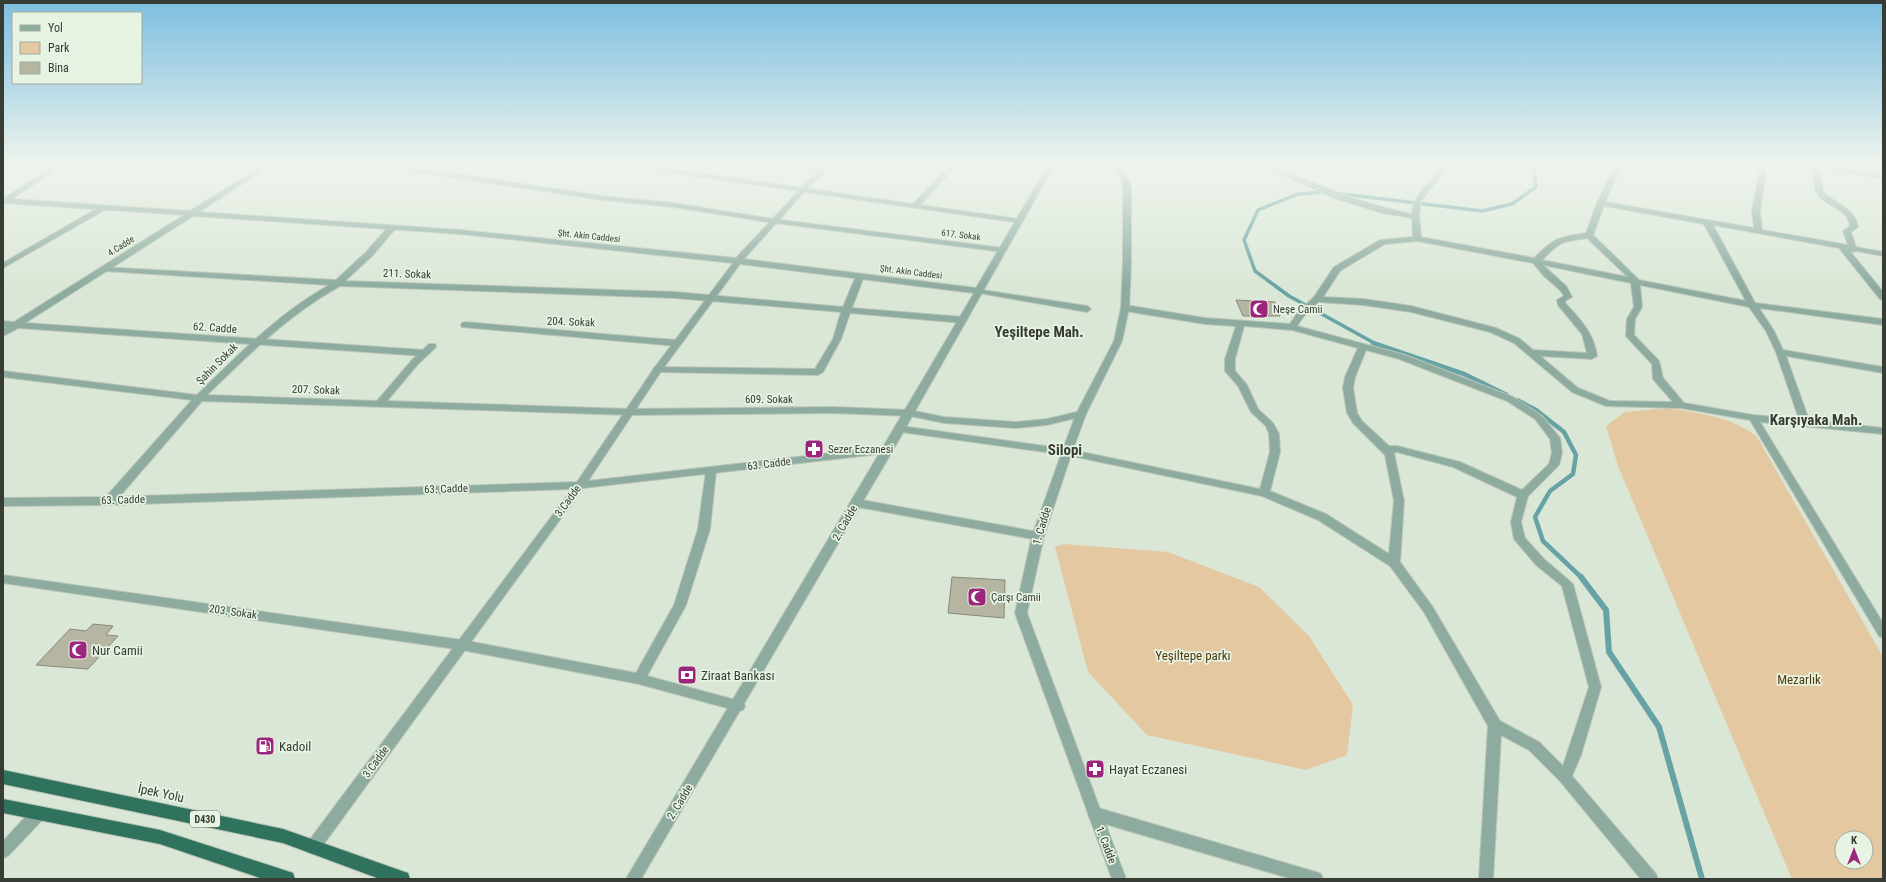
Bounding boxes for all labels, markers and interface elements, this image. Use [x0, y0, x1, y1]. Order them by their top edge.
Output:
legend [12, 12, 142, 84]
text: Yol [48, 21, 63, 35]
text: Park [48, 41, 70, 55]
text: Bina [48, 61, 69, 75]
street label: Şht. Akin Caddesi [557, 228, 621, 244]
street label: 617. Sokak [941, 228, 981, 242]
street label: 4.Cadde [106, 234, 136, 258]
street label: Şht. Akin Caddesi [879, 263, 943, 281]
street label: 211. Sokak [383, 267, 431, 281]
mosque icon: Neşe Camii [1248, 298, 1270, 320]
place label: Neşe Camii [1273, 303, 1323, 316]
street label: 204. Sokak [547, 315, 595, 329]
street label: 62. Cadde [193, 320, 237, 336]
district label: Yeşiltepe Mah. [994, 323, 1084, 341]
street label: Şahin Sokak [194, 341, 240, 387]
street label: 207. Sokak [292, 383, 340, 397]
street label: 609. Sokak [745, 393, 793, 406]
district label: Karşıyaka Mah. [1770, 411, 1862, 429]
pharmacy icon: Sezer Eczanesi [803, 438, 825, 460]
district label: Silopi [1048, 441, 1082, 459]
place label: Sezer Eczanesi [828, 443, 893, 456]
street label: 63. Cadde [746, 455, 792, 473]
street label: 63. Cadde [424, 482, 468, 496]
street label: 3.Cadde [552, 483, 584, 519]
street label: 63. Cadde [101, 493, 145, 507]
street label: 2. Cadde [830, 503, 860, 543]
street label: 1. Cadde [1030, 506, 1054, 546]
mosque icon: Çarşı Camii [966, 586, 988, 608]
place label: Çarşı Camii [991, 591, 1041, 604]
street label: 203. Sokak [208, 602, 258, 622]
mosque icon: Nur Camii [67, 639, 89, 661]
place label: Nur Camii [92, 643, 143, 658]
park label: Yeşiltepe parkı [1155, 648, 1231, 663]
bank icon: Ziraat Bankası [676, 664, 698, 686]
place label: Ziraat Bankası [701, 668, 774, 683]
park label: Mezarlık [1777, 672, 1821, 687]
fuel station icon: Kadoil [254, 735, 276, 757]
place label: Kadoil [279, 739, 311, 754]
street label: 3.Cadde [360, 744, 392, 780]
pharmacy icon: Hayat Eczanesi [1084, 758, 1106, 780]
place label: Hayat Eczanesi [1109, 762, 1187, 777]
street label: İpek Yolu [137, 781, 185, 805]
street label: 2. Cadde [665, 782, 695, 822]
road number: D430 [190, 811, 220, 827]
street label: 1. Cadde [1093, 825, 1119, 865]
north arrow [1834, 830, 1874, 870]
text: K [1851, 834, 1858, 847]

